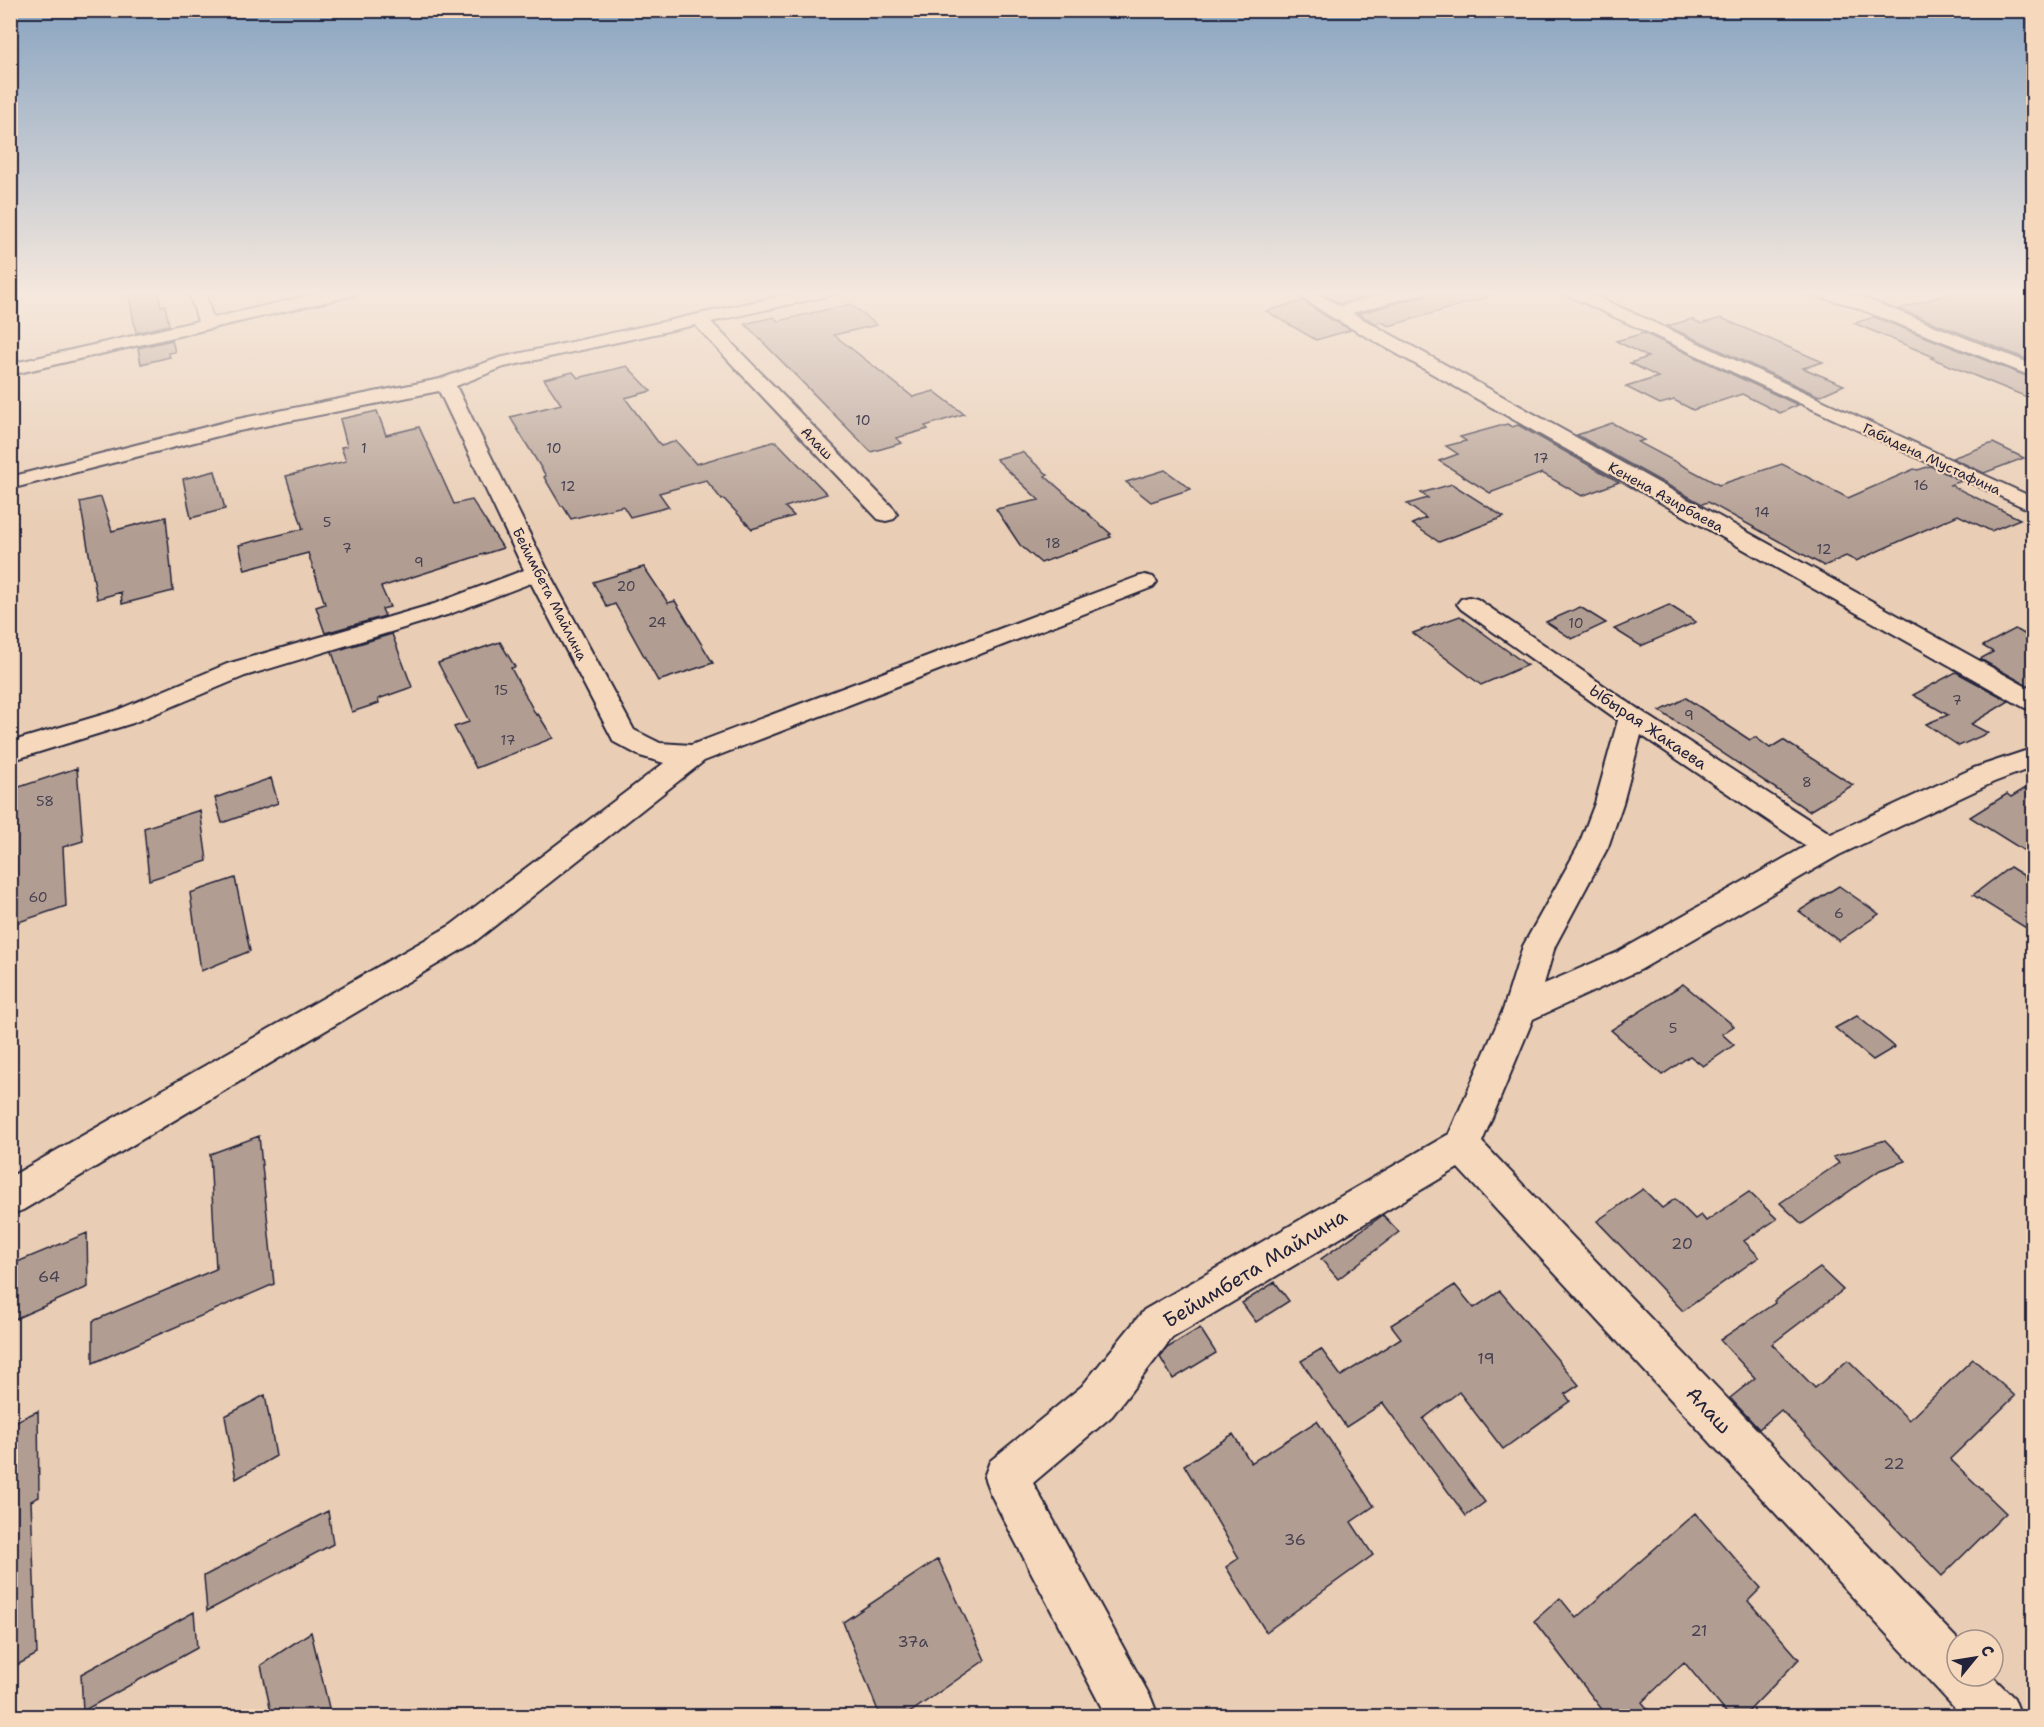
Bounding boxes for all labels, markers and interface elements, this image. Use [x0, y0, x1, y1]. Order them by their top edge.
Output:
house number: 10 [855, 411, 871, 429]
street label: Габидена Мустафина [1860, 419, 2004, 499]
street label: Алаш [797, 423, 837, 463]
house number: 1 [361, 439, 367, 457]
house number: 10 [546, 439, 562, 457]
house number: 17 [1534, 449, 1548, 467]
street label: Кенена Азирбаева [1605, 458, 1727, 536]
house number: 16 [1913, 476, 1929, 494]
house number: 12 [561, 477, 575, 495]
house number: 14 [1754, 503, 1770, 521]
house number: 5 [323, 513, 331, 531]
street label: Бейимбета Майлина [509, 524, 592, 664]
house number: 18 [1045, 534, 1061, 552]
house number: 7 [342, 539, 352, 557]
house number: 12 [1817, 540, 1831, 558]
house number: 9 [414, 553, 424, 571]
house number: 20 [616, 577, 636, 595]
house number: 24 [648, 613, 667, 631]
house number: 10 [1568, 614, 1584, 632]
street label: Ыбырая Жакаева [1585, 680, 1711, 774]
house number: 15 [494, 681, 508, 699]
house number: 7 [1952, 691, 1962, 709]
house number: 9 [1684, 706, 1694, 724]
house number: 17 [501, 731, 515, 749]
house number: 8 [1802, 773, 1812, 791]
house number: 58 [36, 792, 54, 810]
house number: 60 [28, 888, 48, 906]
house number: 6 [1834, 904, 1844, 922]
house number: 5 [1669, 1019, 1677, 1037]
street label: Бейимбета Майлина [1158, 1202, 1352, 1333]
house number: 20 [1671, 1233, 1693, 1254]
house number: 64 [38, 1266, 60, 1287]
house number: 19 [1477, 1348, 1495, 1369]
street label: Алаш [1681, 1381, 1737, 1439]
house number: 22 [1883, 1453, 1905, 1474]
house number: 36 [1284, 1529, 1306, 1550]
house number: 21 [1690, 1620, 1708, 1641]
north arrow [1945, 1628, 2005, 1688]
house number: 37а [898, 1631, 929, 1652]
text: С [1976, 1641, 1999, 1660]

